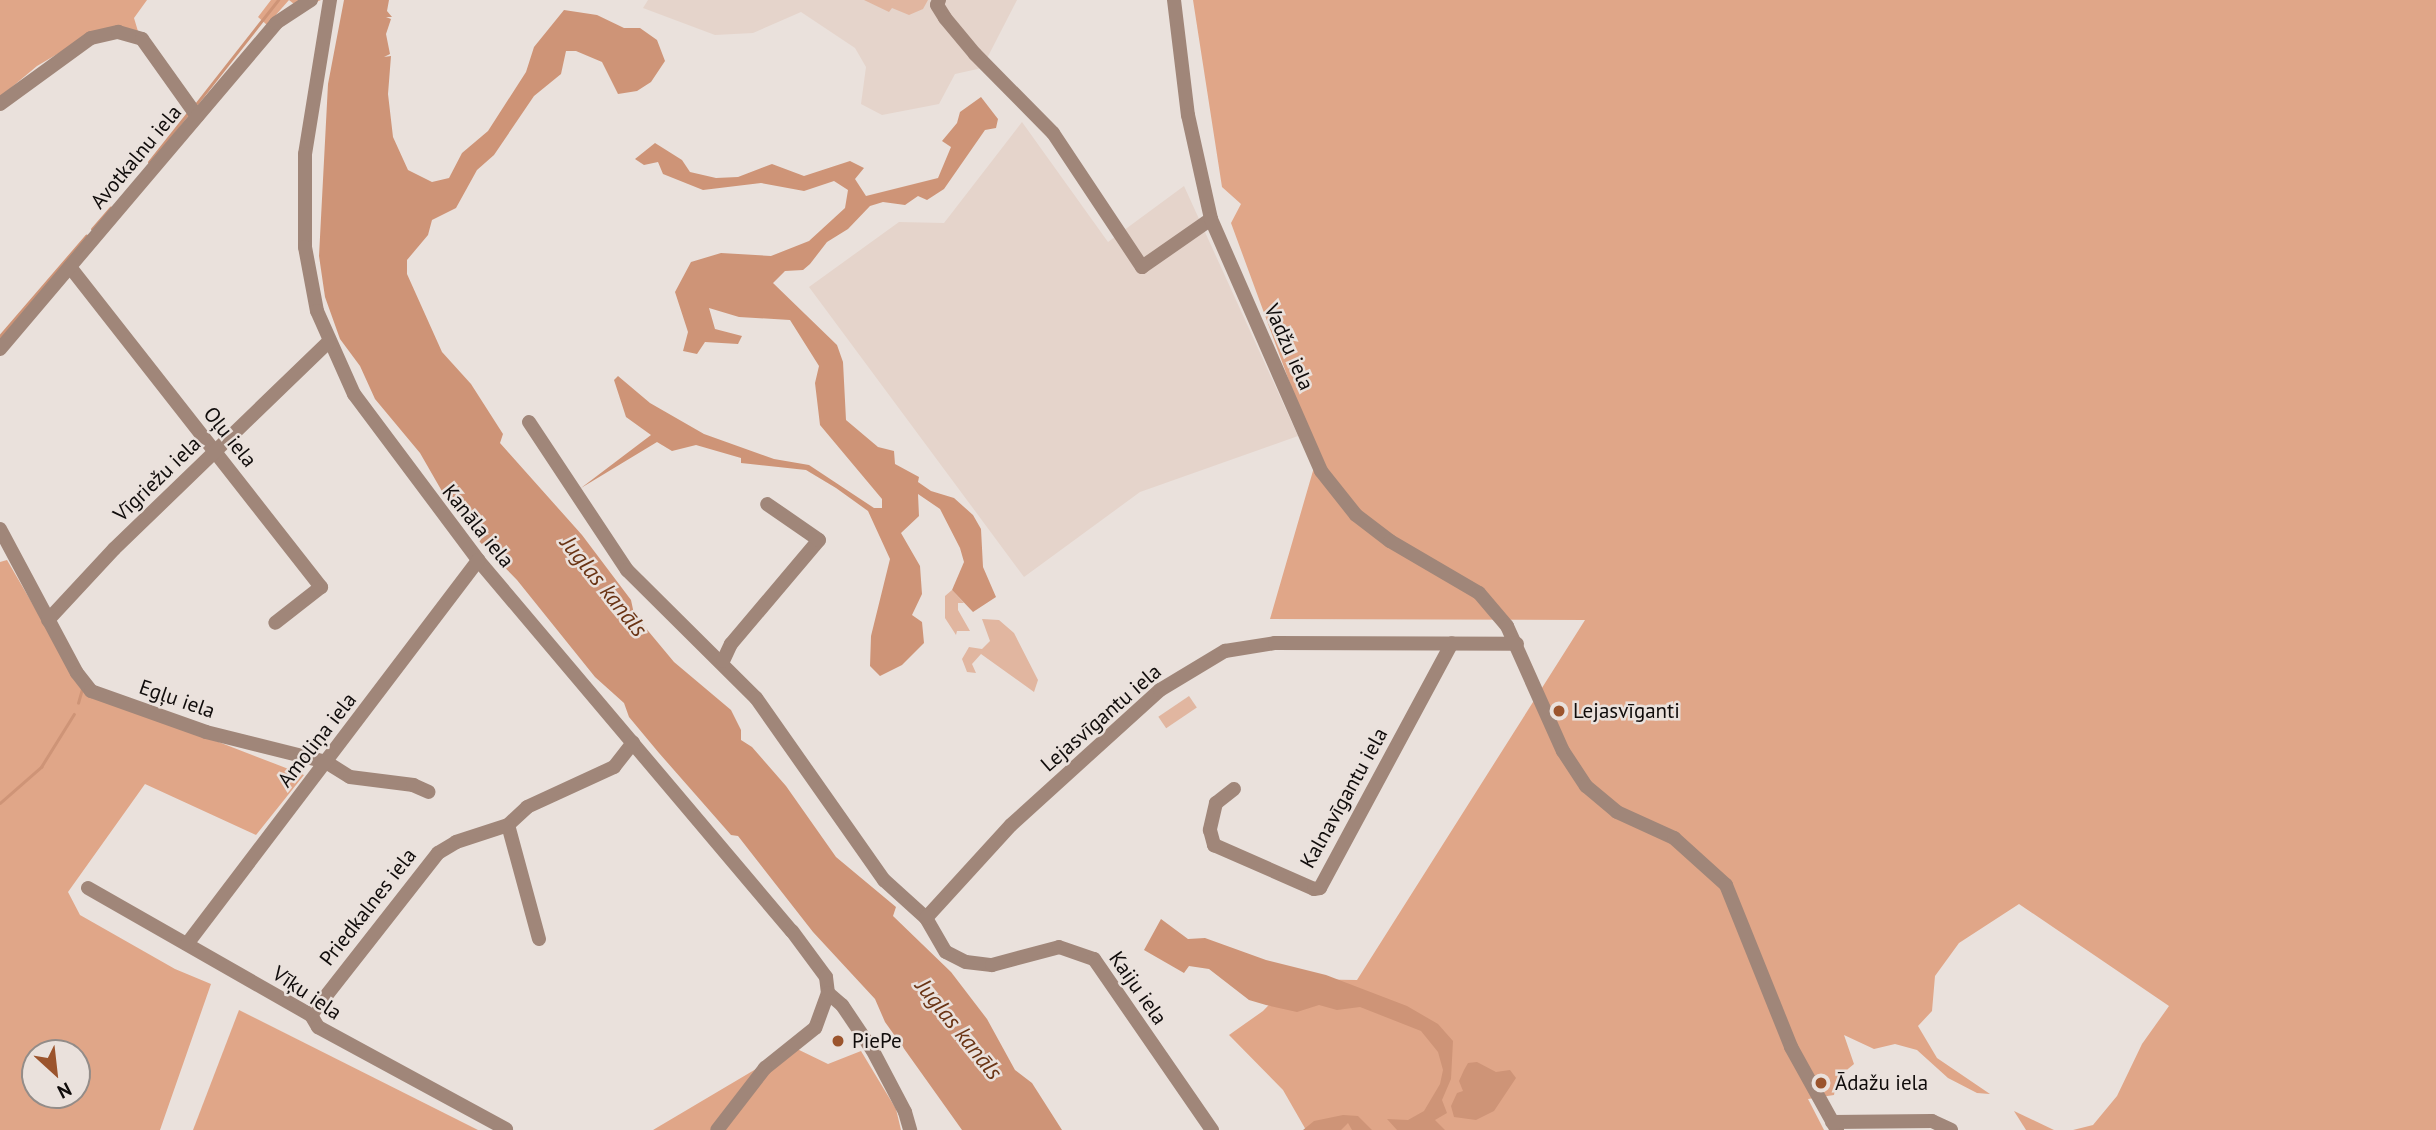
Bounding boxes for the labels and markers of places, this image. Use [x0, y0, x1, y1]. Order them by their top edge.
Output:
place label: Lejasvīganti [1573, 698, 1680, 724]
marker: Lejasvīganti [1551, 703, 1567, 719]
place label: PiePe [852, 1028, 902, 1054]
marker: PiePe [830, 1033, 846, 1049]
place label: Ādažu iela [1835, 1070, 1928, 1096]
marker: Ādažu iela [1813, 1075, 1829, 1091]

